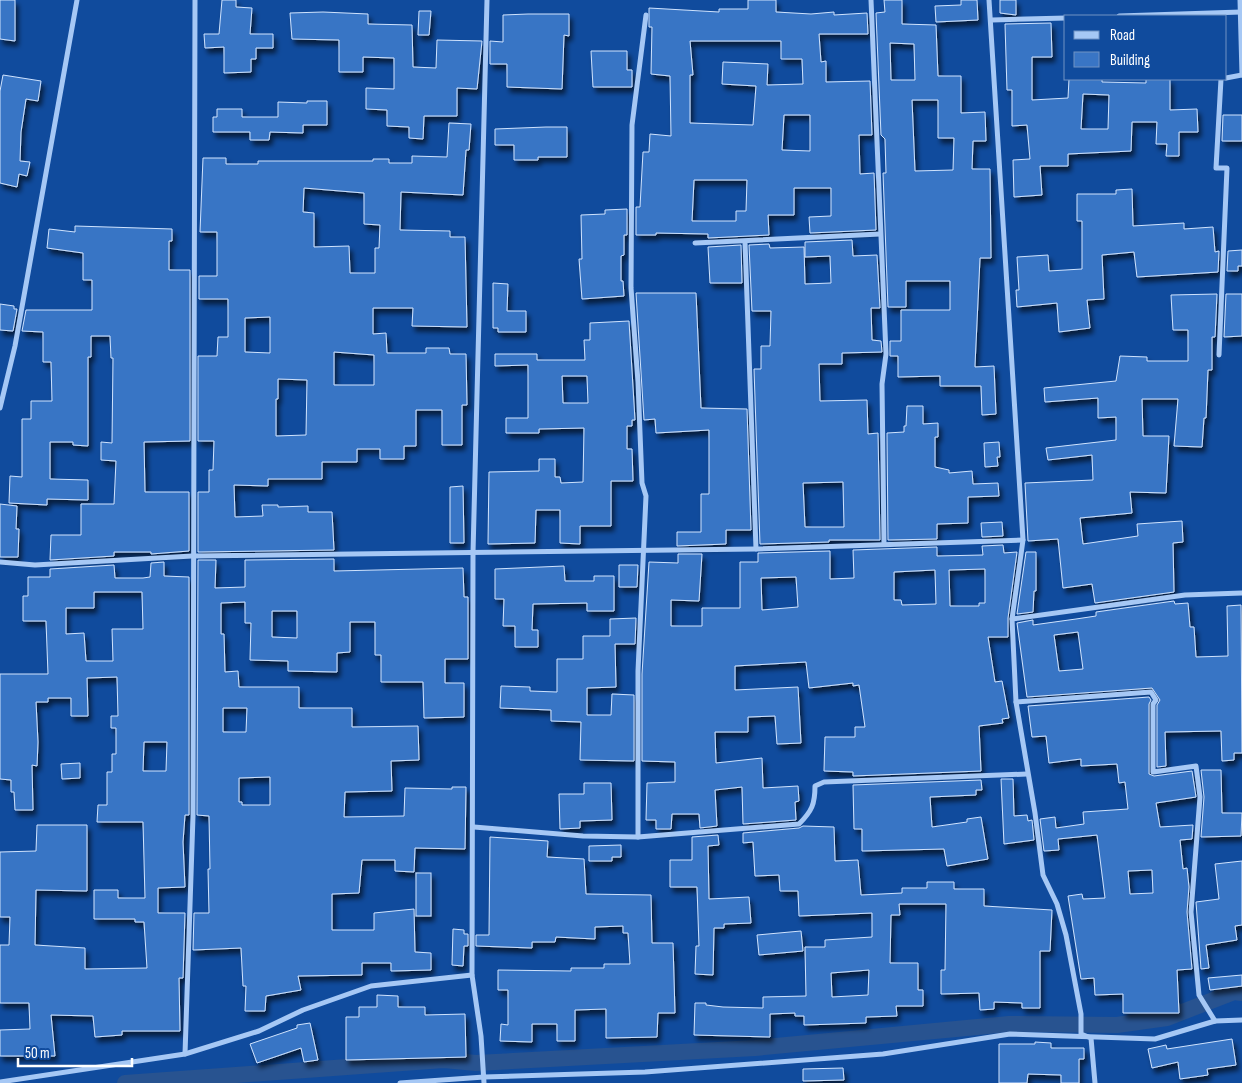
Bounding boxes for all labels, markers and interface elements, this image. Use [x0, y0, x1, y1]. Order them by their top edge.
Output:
legend [1064, 15, 1227, 80]
text: Road [1110, 26, 1135, 45]
text: Building [1110, 51, 1150, 70]
scale bar [18, 1036, 131, 1068]
text: 50 m [25, 1044, 50, 1063]

